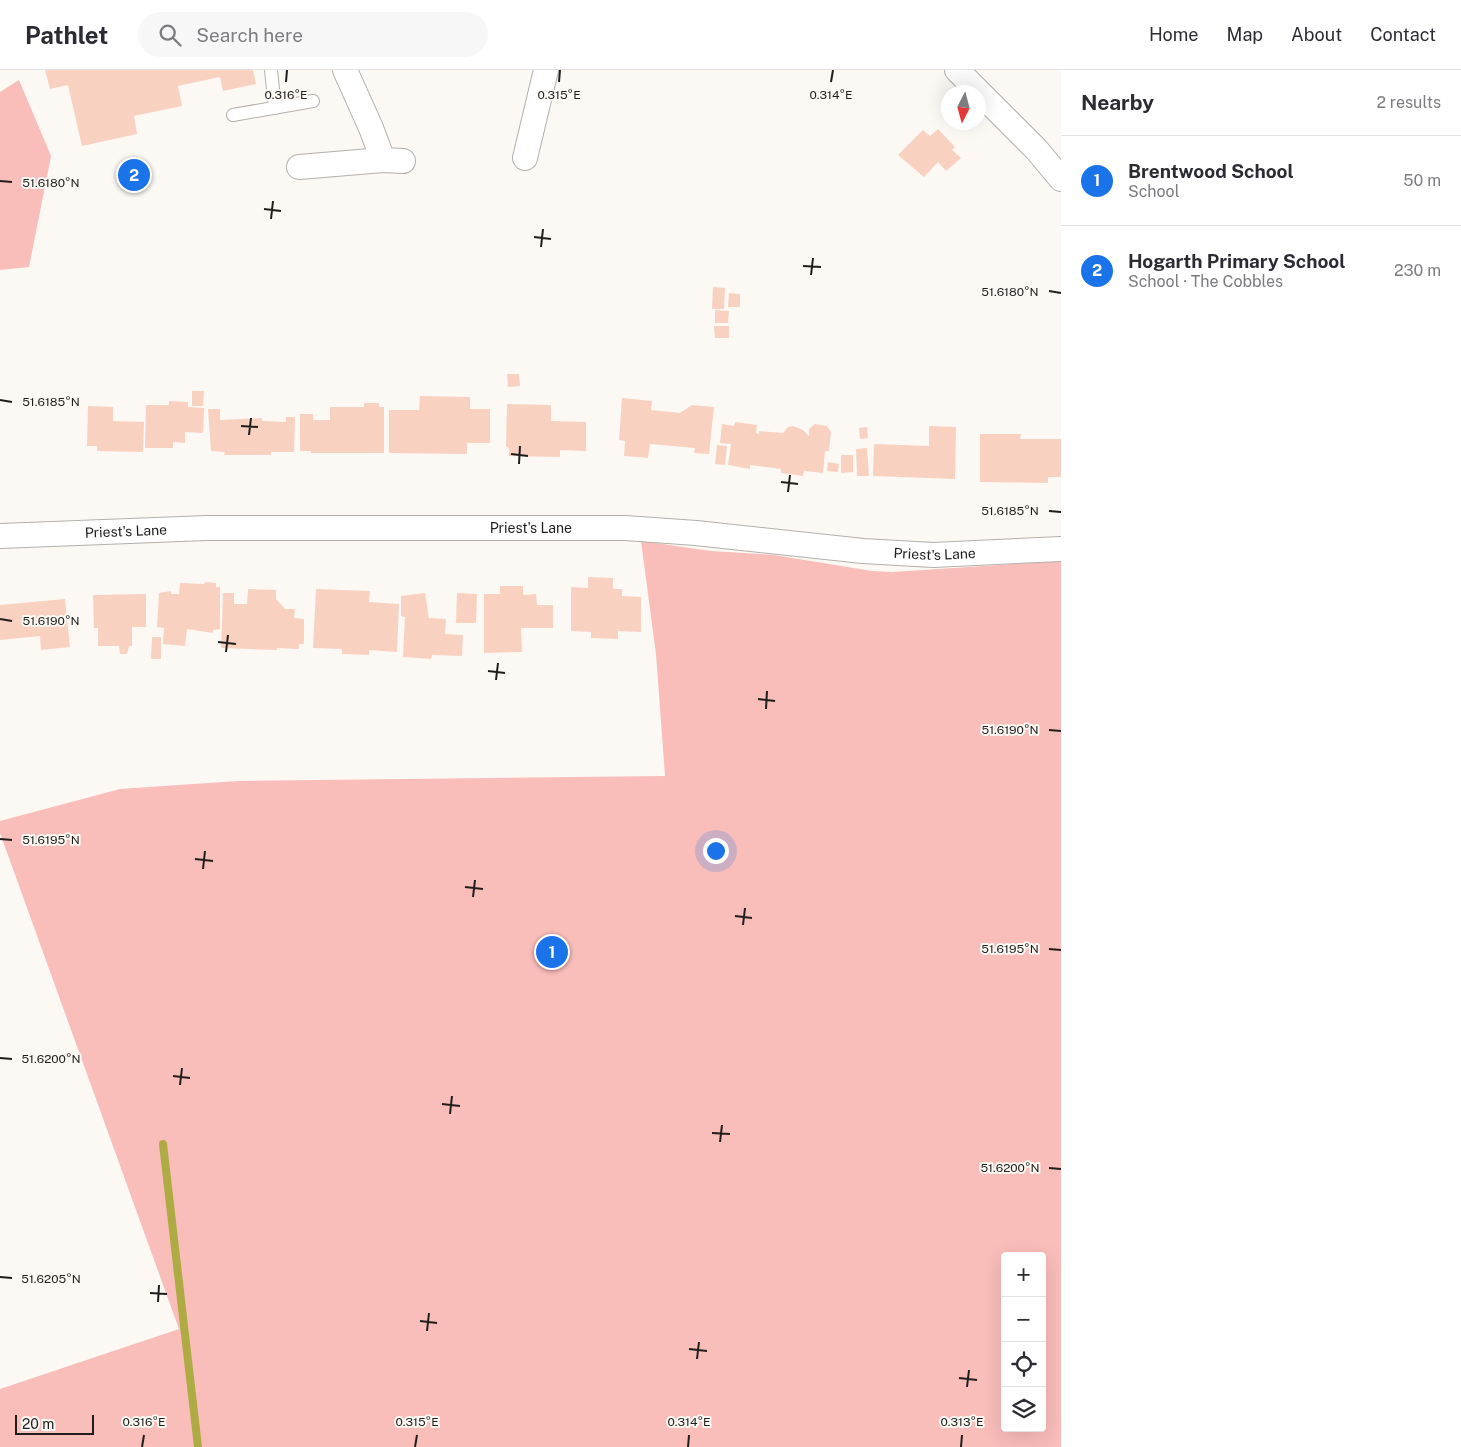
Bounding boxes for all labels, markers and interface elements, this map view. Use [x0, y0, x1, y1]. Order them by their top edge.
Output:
search box [138, 12, 488, 57]
text: Pathlet [25, 21, 108, 49]
icon: search [156, 21, 184, 49]
text: Search here [196, 24, 303, 46]
text: Home [1149, 24, 1199, 45]
text: Map [1227, 24, 1263, 45]
text: About [1291, 24, 1342, 45]
text: Contact [1370, 24, 1436, 45]
north arrow [941, 85, 986, 130]
text: 0.316°E [265, 88, 307, 102]
text: 0.315°E [537, 88, 581, 102]
text: 0.314°E [809, 88, 853, 102]
text: Nearby [1081, 90, 1154, 115]
text: 2 results [1376, 93, 1441, 112]
pin: 2 [118, 156, 150, 194]
text: Brentwood School [1128, 160, 1294, 182]
text: 1 [1094, 171, 1100, 190]
text: 50 m [1403, 171, 1441, 190]
text: 51.6180°N [22, 176, 80, 190]
text: School [1128, 182, 1179, 201]
text: Hogarth Primary School [1128, 250, 1346, 272]
text: 2 [1092, 261, 1102, 280]
text: 230 m [1394, 261, 1441, 280]
text: School · The Cobbles [1128, 272, 1283, 291]
text: 51.6180°N [981, 285, 1039, 299]
text: 51.6185°N [22, 395, 80, 409]
text: 51.6185°N [981, 504, 1039, 518]
street label: Priest's Lane [490, 520, 572, 536]
street label: Priest's Lane [84, 522, 167, 541]
street label: Priest's Lane [893, 545, 976, 563]
text: 51.6190°N [23, 614, 80, 628]
text: 51.6190°N [982, 723, 1039, 737]
text: 51.6195°N [22, 833, 80, 847]
your location [703, 838, 729, 864]
pin: 1 [536, 933, 568, 971]
text: 51.6195°N [981, 942, 1039, 956]
text: 51.6200°N [21, 1052, 81, 1066]
text: 51.6200°N [980, 1161, 1040, 1175]
map controls [1001, 1252, 1046, 1432]
button: + [1001, 1252, 1046, 1297]
text: 51.6205°N [21, 1272, 81, 1286]
button: − [1001, 1297, 1046, 1342]
button: locate [1001, 1342, 1046, 1387]
button: layers [1001, 1387, 1046, 1432]
scale bar [15, 1412, 94, 1435]
text: 0.316°E [123, 1415, 165, 1429]
text: 0.315°E [395, 1415, 439, 1429]
text: 0.314°E [667, 1415, 711, 1429]
text: 0.313°E [940, 1415, 984, 1429]
text: 20 m [22, 1416, 54, 1432]

